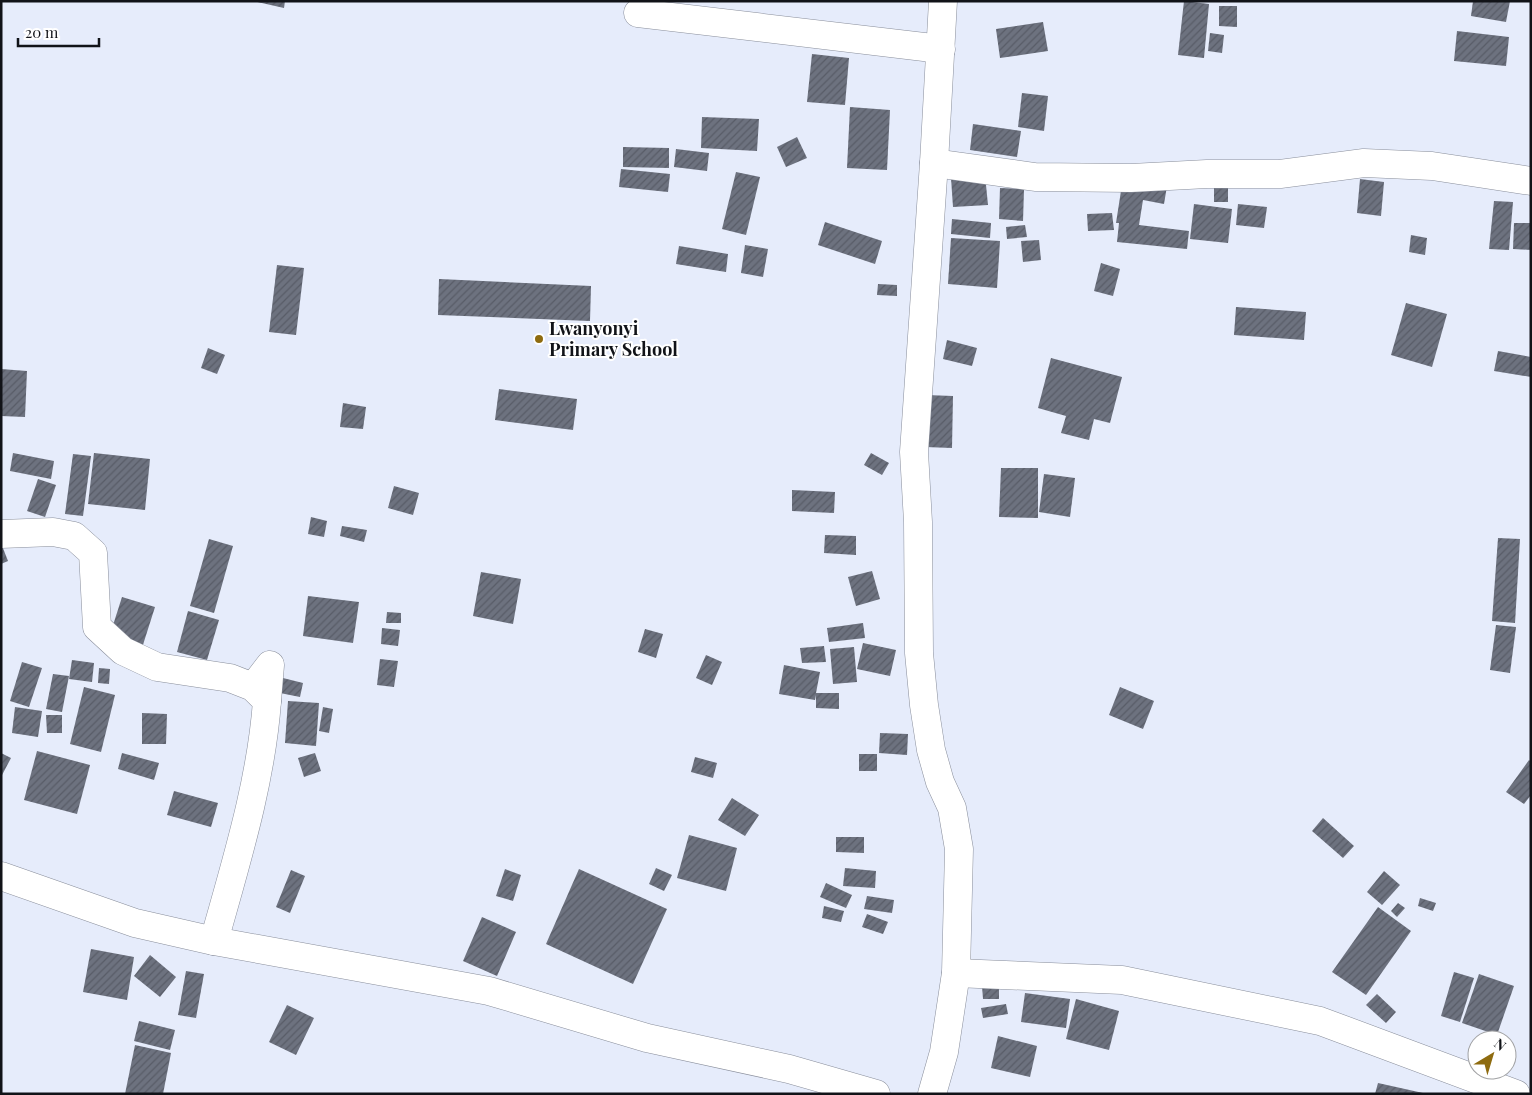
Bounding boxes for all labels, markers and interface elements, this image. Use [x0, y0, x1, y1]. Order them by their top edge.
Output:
scale bar [18, 15, 99, 47]
text: 20 m [25, 22, 59, 42]
place label: Lwanyonyi Primary School [549, 316, 678, 361]
marker: Lwanyonyi Primary School [533, 333, 545, 345]
north arrow [1467, 1030, 1517, 1080]
text: N [1490, 1034, 1510, 1055]

